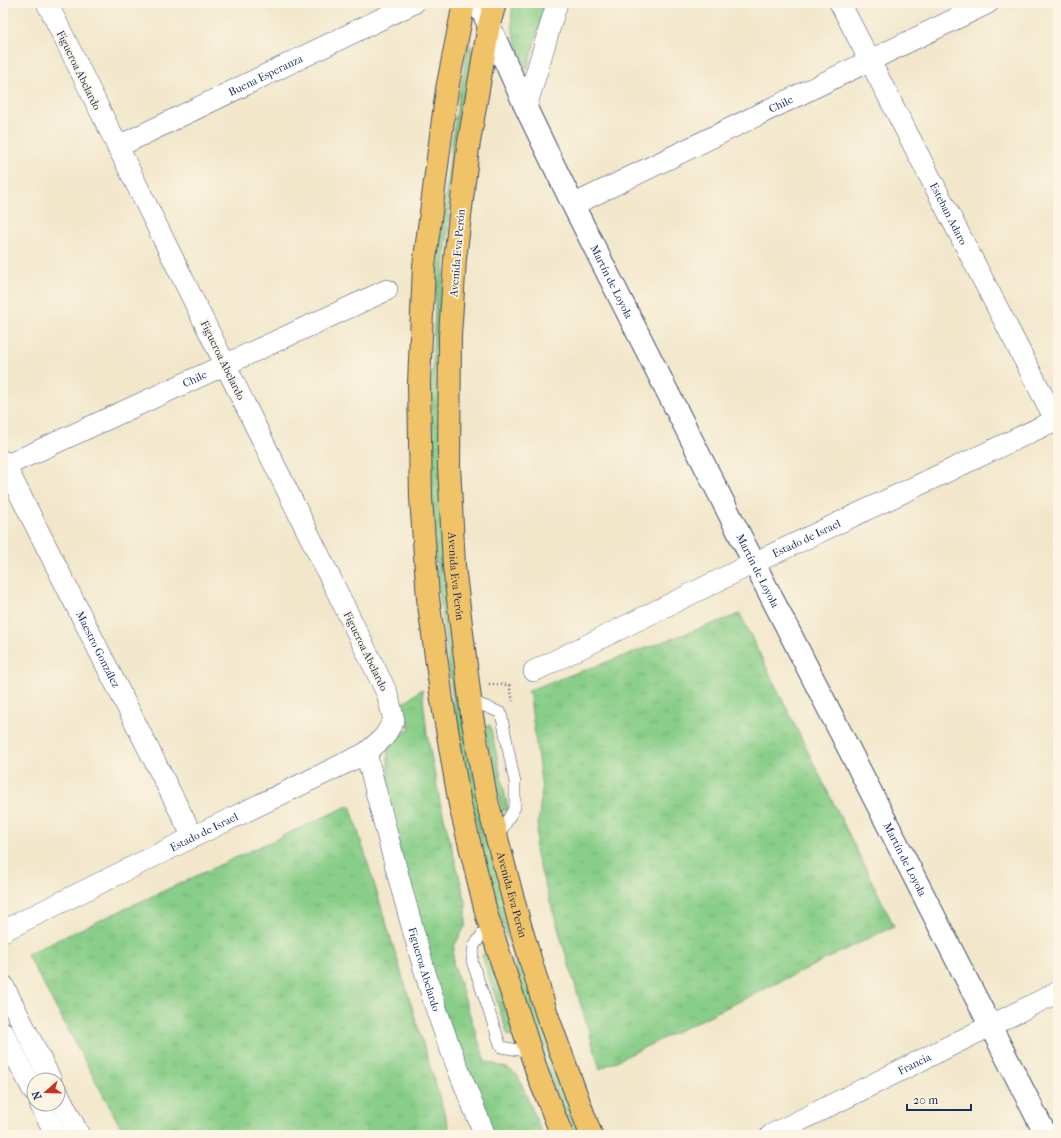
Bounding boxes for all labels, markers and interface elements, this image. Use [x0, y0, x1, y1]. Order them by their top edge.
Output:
street label: Figueroa Abelardo [54, 28, 104, 113]
street label: Buena Esperanza [226, 52, 306, 99]
street label: Chile [767, 93, 796, 116]
street label: Esteban Adaro [927, 181, 970, 247]
street label: Avenida Eva Perón [447, 208, 468, 299]
street label: Martín de Loyola [587, 243, 636, 322]
street label: Figueroa Abelardo [198, 318, 248, 403]
street label: Chile [181, 368, 210, 390]
street label: Estado de Israel [770, 517, 843, 560]
street label: Avenida Eva Perón [445, 531, 467, 622]
street label: Martín de Loyola [733, 532, 782, 611]
street label: Maestro González [73, 609, 123, 690]
street label: Figueroa Abelardo [341, 609, 391, 694]
street label: Estado de Israel [168, 810, 240, 854]
street label: Martín de Loyola [881, 820, 929, 899]
street label: Avenida Eva Perón [494, 849, 530, 940]
street label: Figueroa Abelardo [405, 926, 443, 1013]
street label: Francia [896, 1050, 934, 1078]
north arrow [26, 1072, 66, 1112]
scale bar [907, 1086, 971, 1112]
text: N [29, 1088, 45, 1101]
text: 20 m [913, 1093, 938, 1107]

